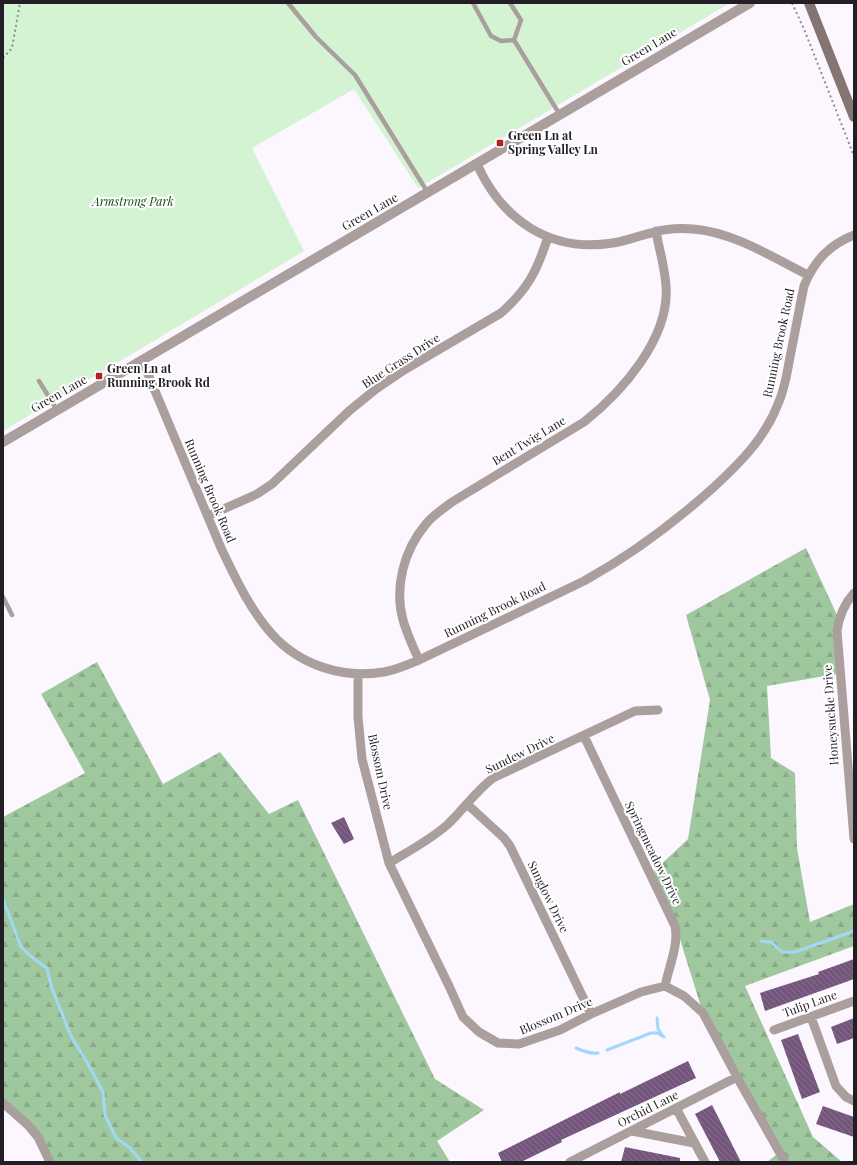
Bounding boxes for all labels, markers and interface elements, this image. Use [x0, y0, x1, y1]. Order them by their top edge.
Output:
street label: Green Lane [618, 23, 679, 69]
place label: Green Ln at Spring Valley Ln [508, 127, 599, 157]
marker: Green Ln at Spring Valley Ln [495, 138, 505, 148]
street label: Green Lane [339, 189, 400, 234]
park label: Armstrong Park [90, 193, 174, 209]
street label: Running Brook Road [759, 287, 797, 399]
street label: Blue Grass Drive [358, 329, 442, 391]
place label: Green Ln at Running Brook Rd [107, 360, 210, 390]
street label: Green Lane [28, 371, 89, 416]
marker: Green Ln at Running Brook Rd [94, 371, 104, 381]
street label: Bent Twig Lane [489, 412, 568, 468]
street label: Running Brook Road [182, 436, 240, 545]
street label: Running Brook Road [441, 578, 548, 641]
street label: Honeysuckle Drive [819, 664, 841, 766]
street label: Sundew Drive [482, 729, 557, 777]
street label: Blossom Drive [365, 732, 397, 811]
street label: Springmeadow Drive [622, 798, 686, 907]
street label: Sunglow Drive [525, 858, 573, 935]
street label: Tulip Lane [780, 986, 839, 1020]
street label: Blossom Drive [517, 993, 594, 1038]
street label: Orchid Lane [614, 1086, 681, 1130]

